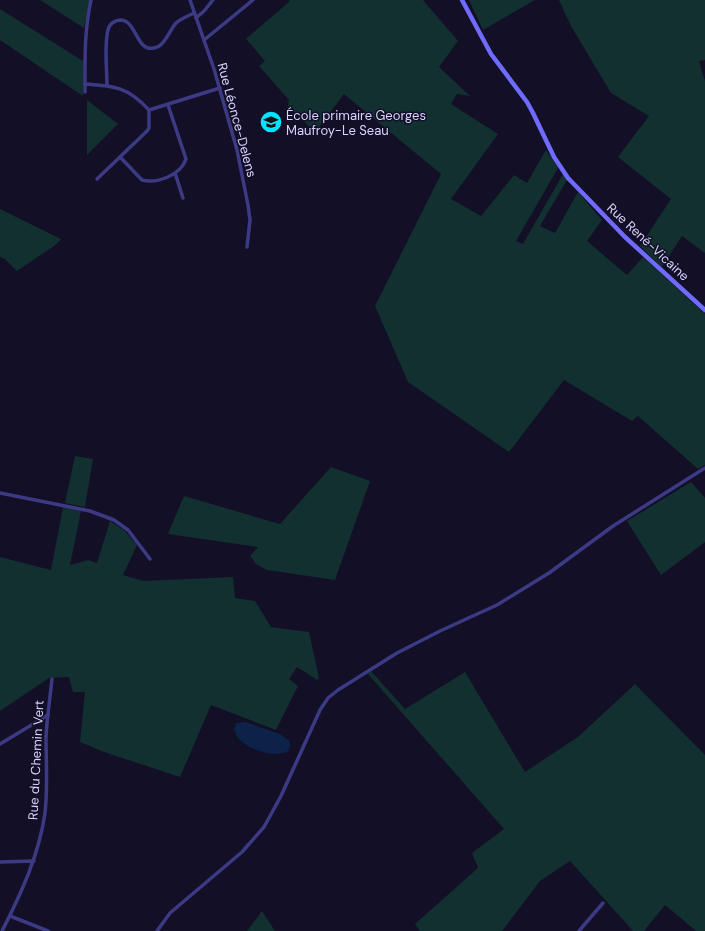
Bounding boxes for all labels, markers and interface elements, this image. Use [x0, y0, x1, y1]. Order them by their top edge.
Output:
street label: Rue Léonce-Delens [214, 61, 260, 179]
place label: École primaire Georges Maufroy-Le Seau [286, 106, 426, 139]
school or university icon: École primaire Georges Maufroy-Le Seau [258, 109, 284, 135]
street label: Rue René-Vicaine [603, 199, 693, 285]
street label: Rue du Chemin Vert [24, 700, 48, 820]

